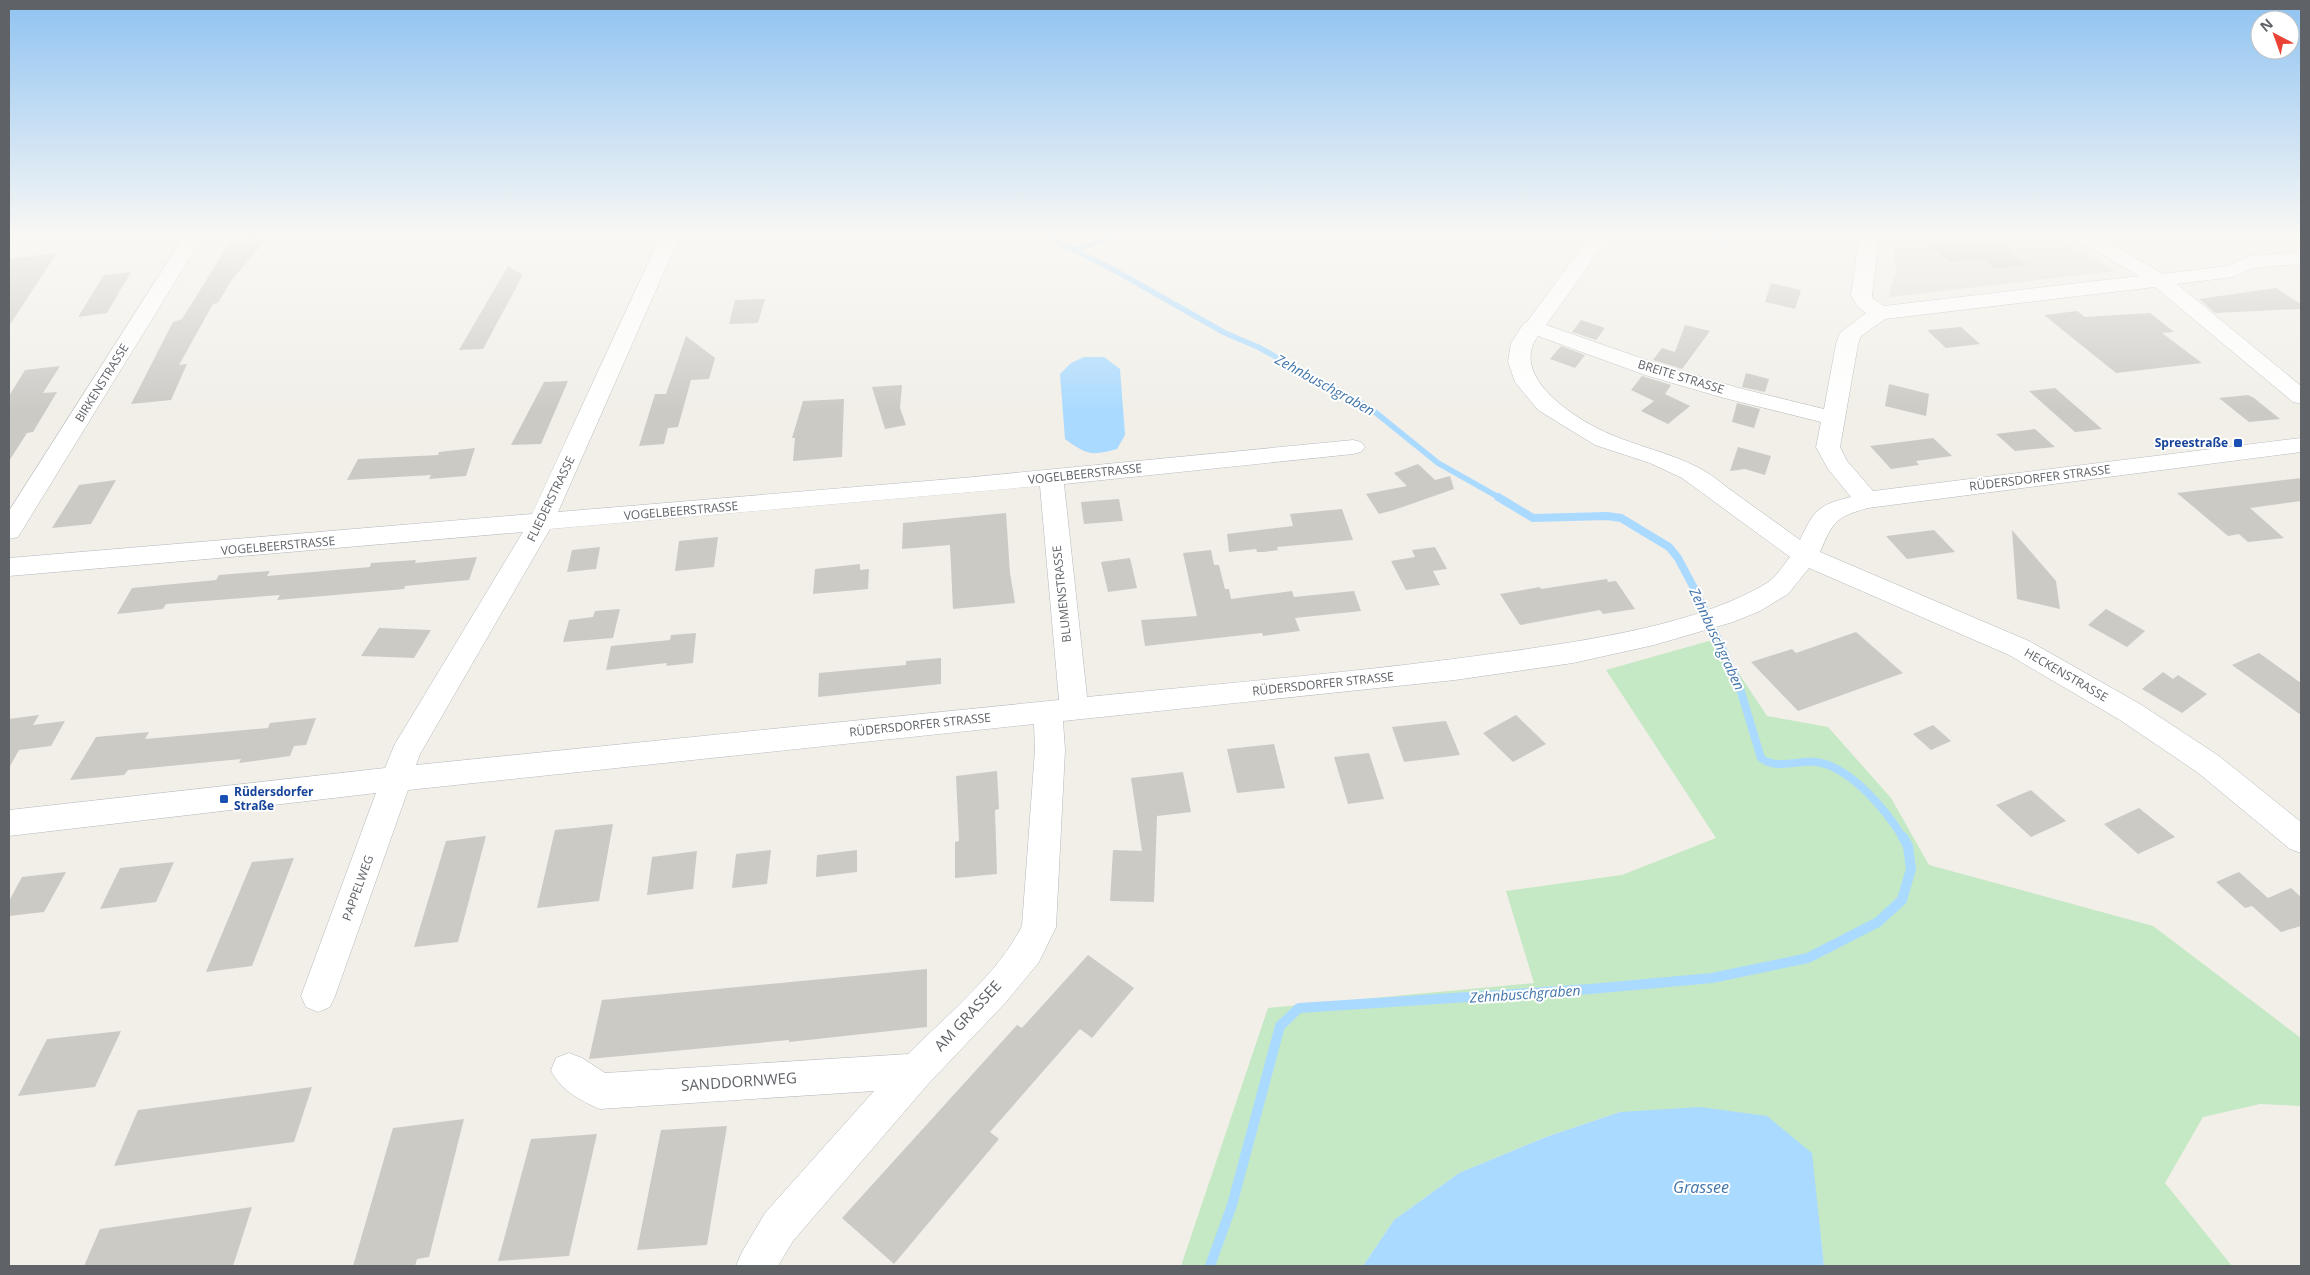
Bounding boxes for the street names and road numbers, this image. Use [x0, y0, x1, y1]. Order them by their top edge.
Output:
street label: BIRKENSTRASSE [71, 340, 133, 425]
street label: BREITE STRASSE [1636, 355, 1726, 398]
street label: FLIEDERSTRASSE [522, 453, 579, 544]
street label: VOGELBEERSTRASSE [1027, 459, 1143, 488]
street label: RÜDERSDORFER STRASSE [1968, 460, 2112, 495]
street label: VOGELBEERSTRASSE [623, 497, 739, 524]
street label: VOGELBEERSTRASSE [220, 532, 336, 559]
street label: BLUMENSTRASSE [1048, 545, 1075, 643]
street label: HECKENSTRASSE [2021, 644, 2111, 705]
street label: RÜDERSDORFER STRASSE [1251, 668, 1395, 699]
street label: RÜDERSDORFER STRASSE [848, 709, 992, 740]
street label: PAPPELWEG [338, 853, 377, 923]
street label: AM GRASSEE [929, 976, 1005, 1055]
street label: SANDDORNWEG [680, 1067, 798, 1095]

